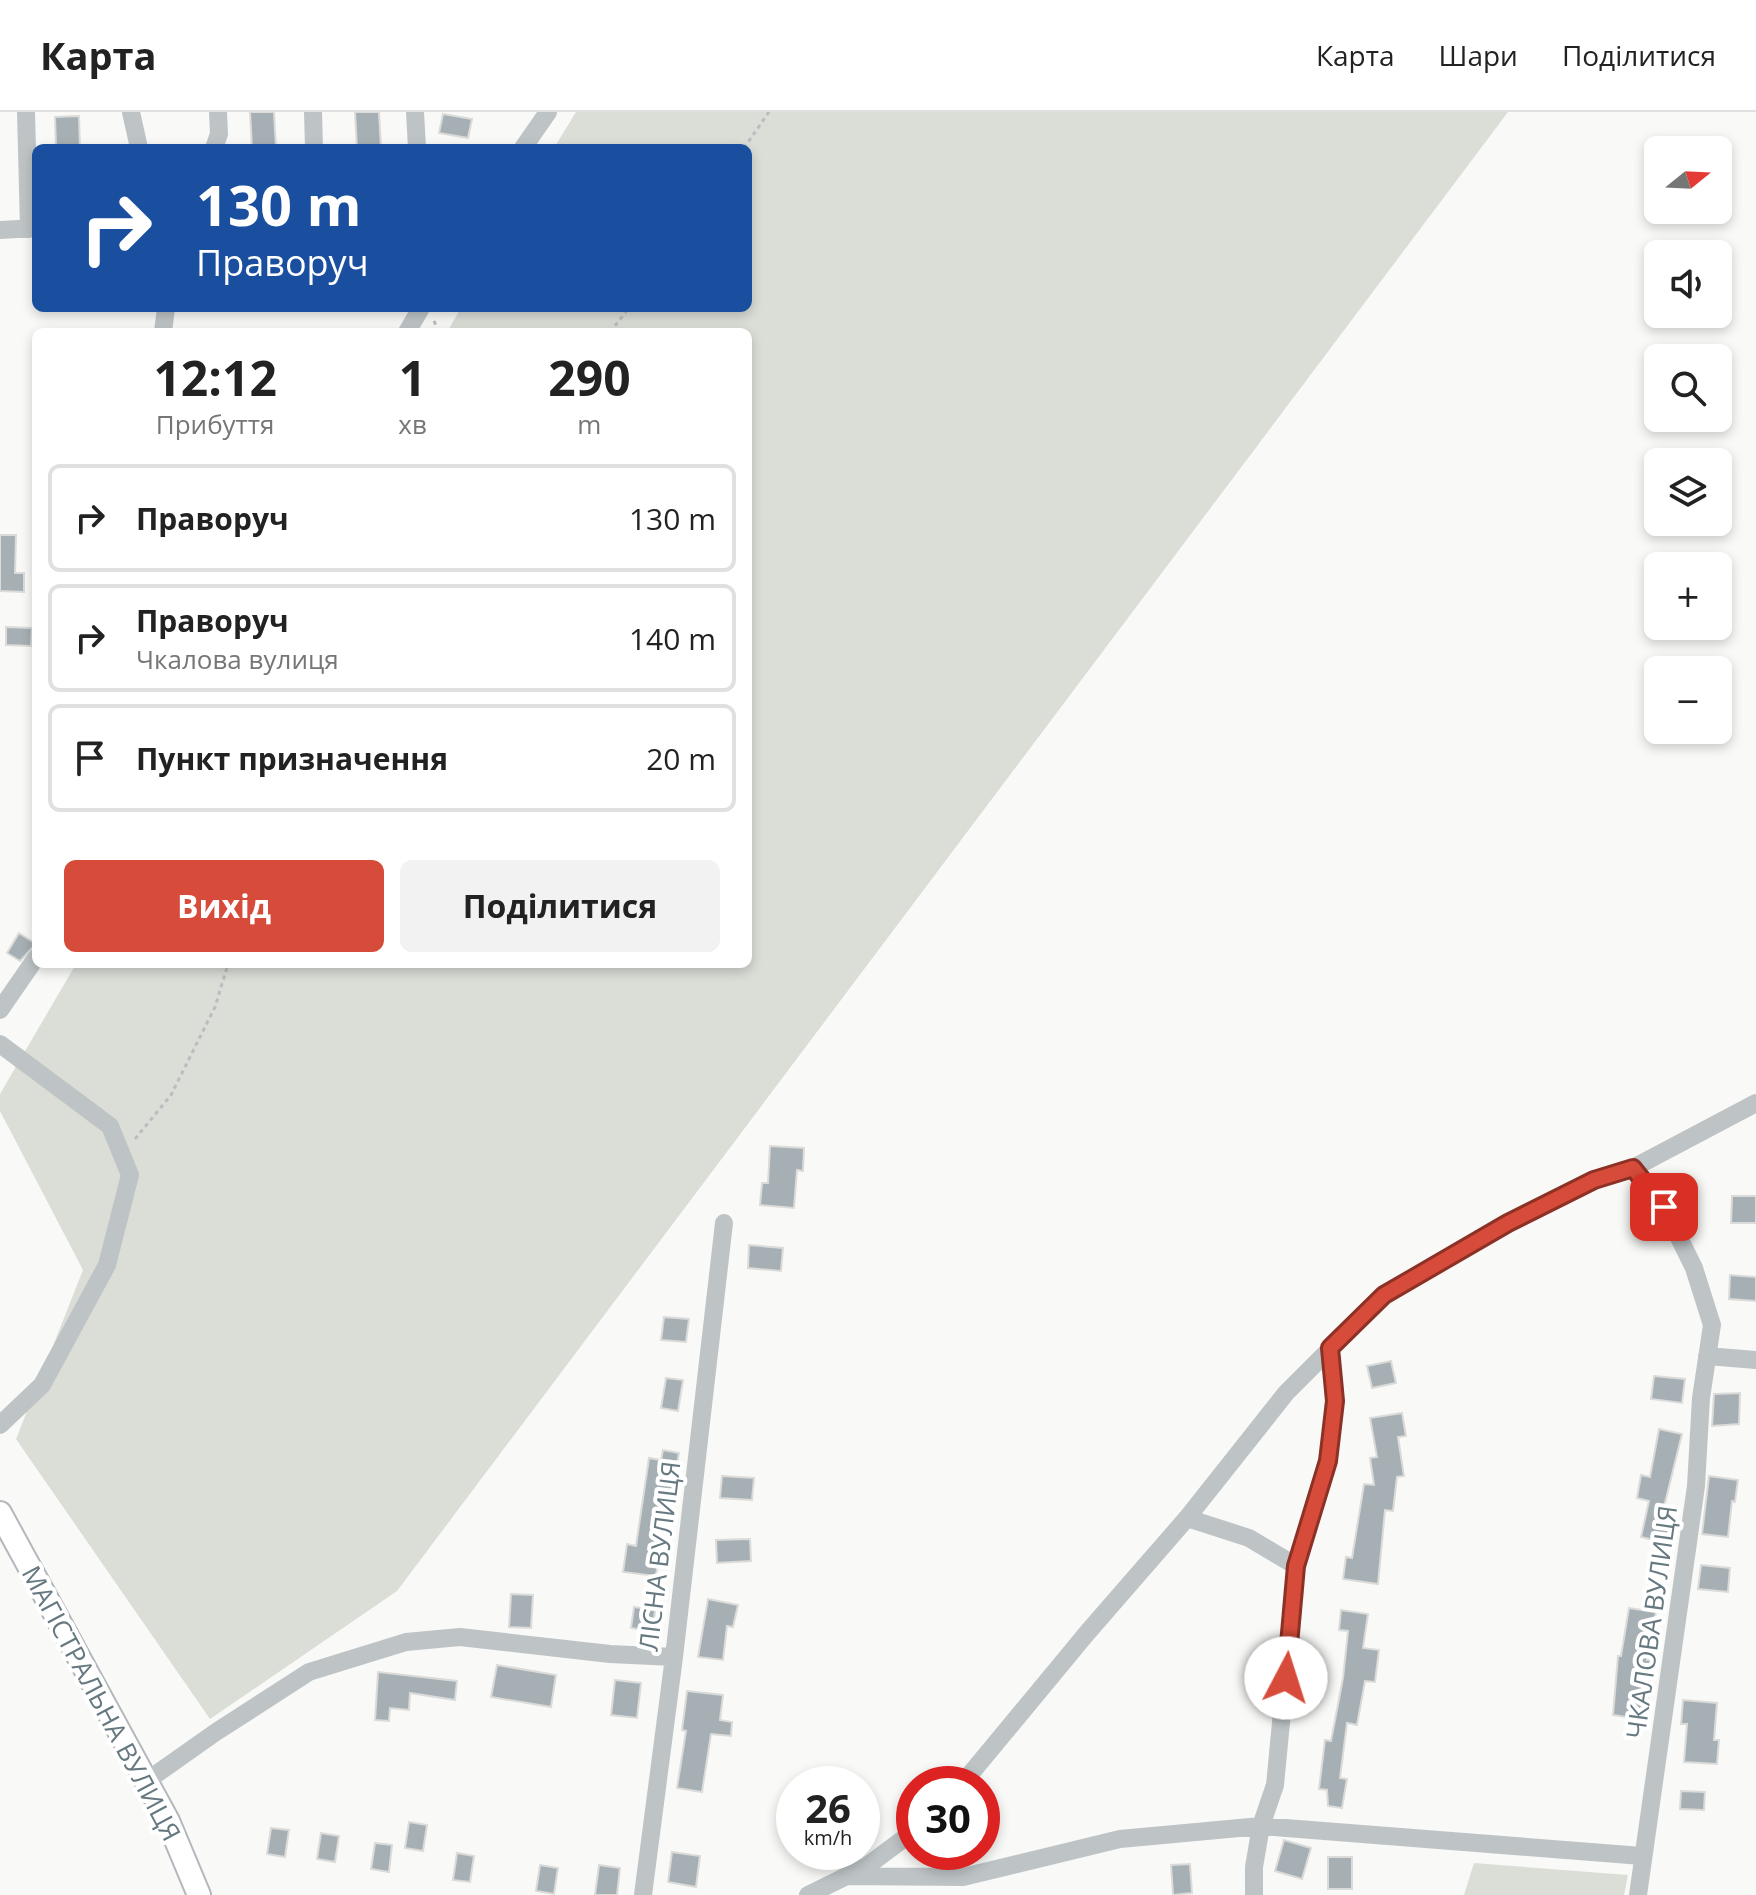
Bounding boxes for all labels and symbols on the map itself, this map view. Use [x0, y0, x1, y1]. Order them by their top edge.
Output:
north arrow [1644, 136, 1732, 224]
pin [1630, 1173, 1698, 1241]
street label: ЛІСНА ВУЛИЦЯ [630, 1459, 688, 1653]
street label: ЧКАЛОВА ВУЛИЦЯ [1617, 1503, 1685, 1741]
street label: МАГІСТРАЛЬНА ВУЛИЦЯ [14, 1559, 190, 1847]
position arrow [1244, 1636, 1328, 1720]
speed limit sign: 30 [896, 1766, 1000, 1870]

